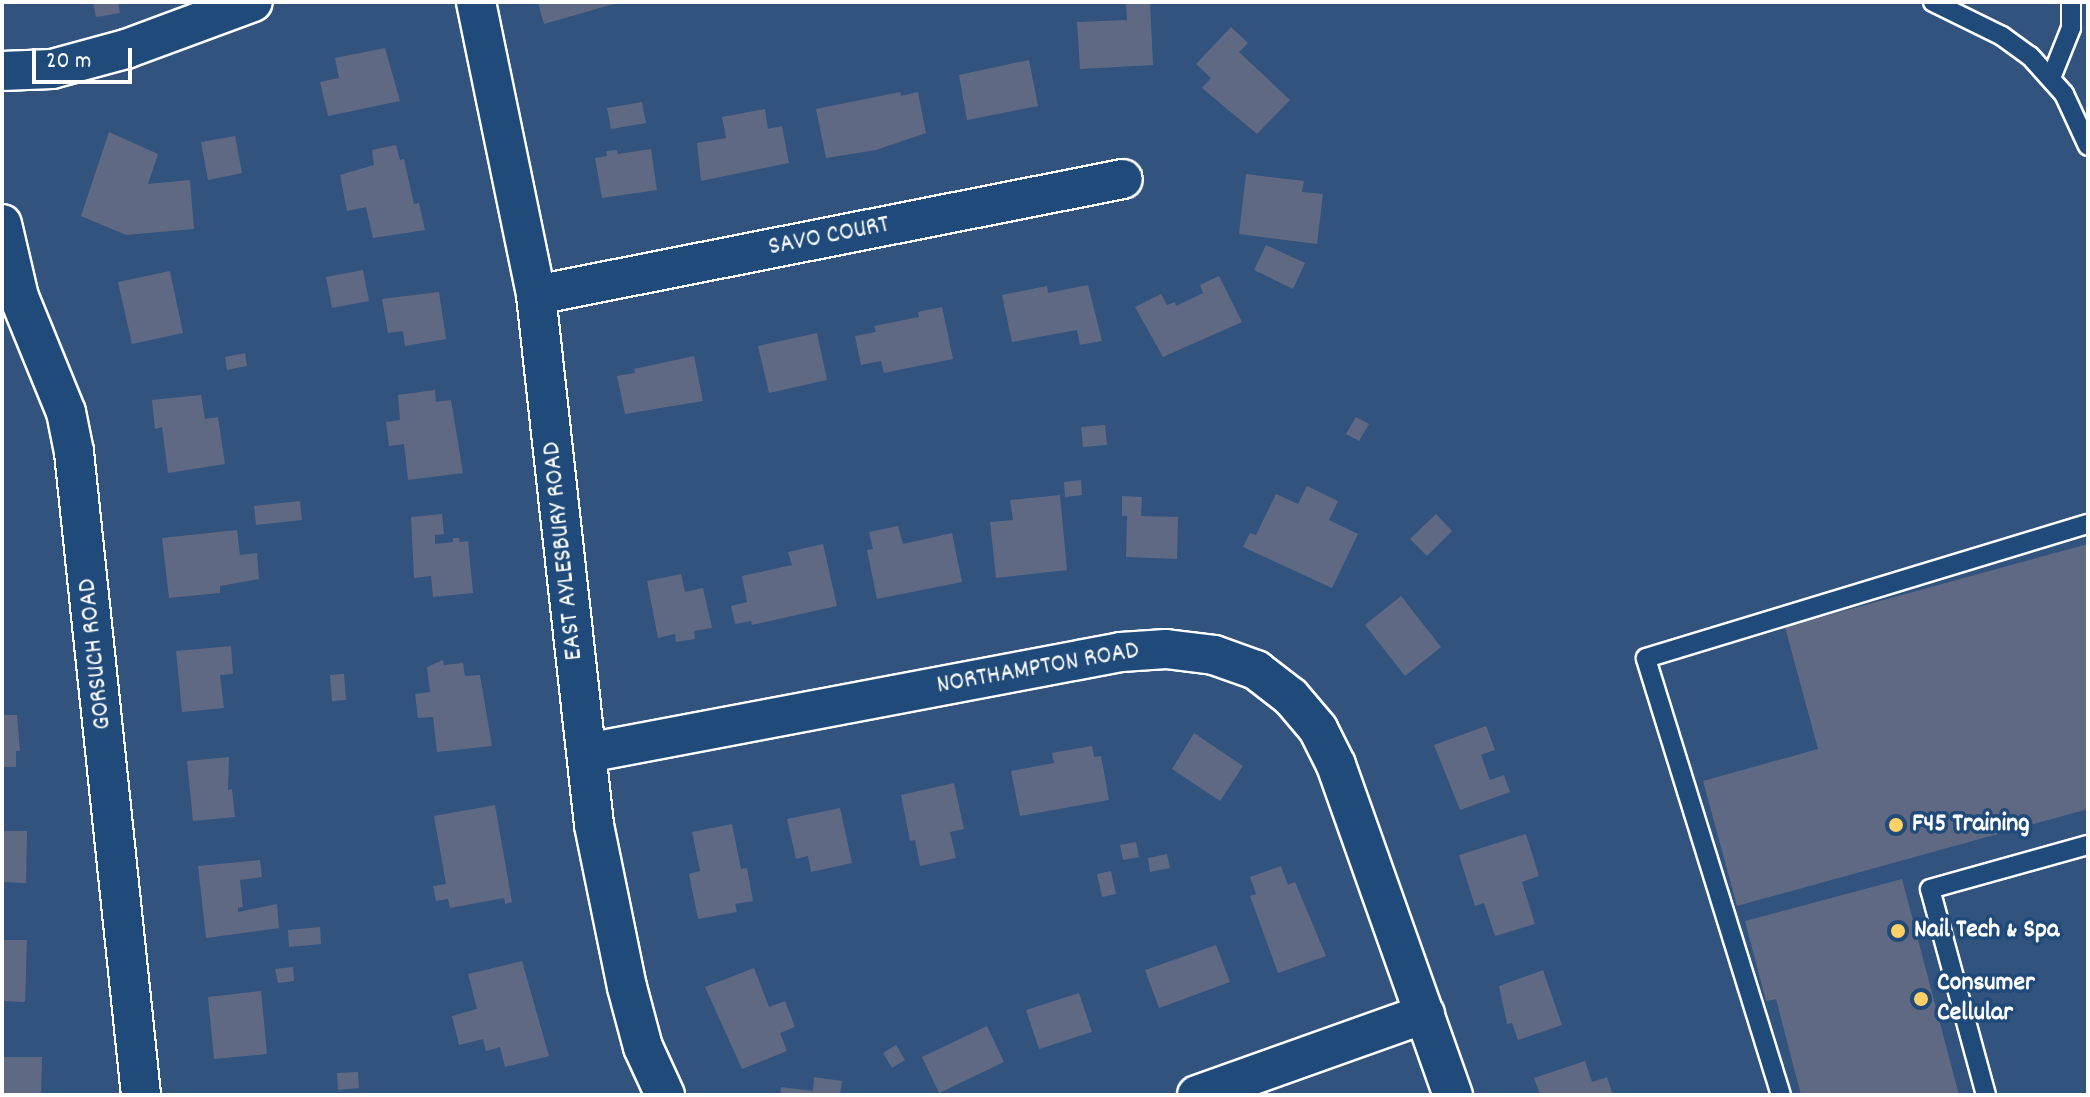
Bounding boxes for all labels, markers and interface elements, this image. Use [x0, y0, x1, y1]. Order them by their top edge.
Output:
scale bar [36, 32, 136, 82]
text: 20 m [46, 45, 92, 79]
street label: SAVO COURT [766, 210, 892, 264]
street label: EAST AYLESBURY ROAD [537, 440, 591, 662]
street label: GORSUCH ROAD [73, 577, 119, 731]
street label: NORTHAMPTON ROAD [934, 636, 1142, 702]
place label: F45 Training [1912, 809, 2030, 841]
marker: F45 Training [1887, 816, 1905, 834]
place label: Nail Tech & Spa [1914, 915, 2059, 947]
marker: Nail Tech & Spa [1889, 922, 1907, 940]
place label: Consumer Cellular [1937, 968, 2035, 1030]
marker: Consumer Cellular [1912, 990, 1930, 1008]

